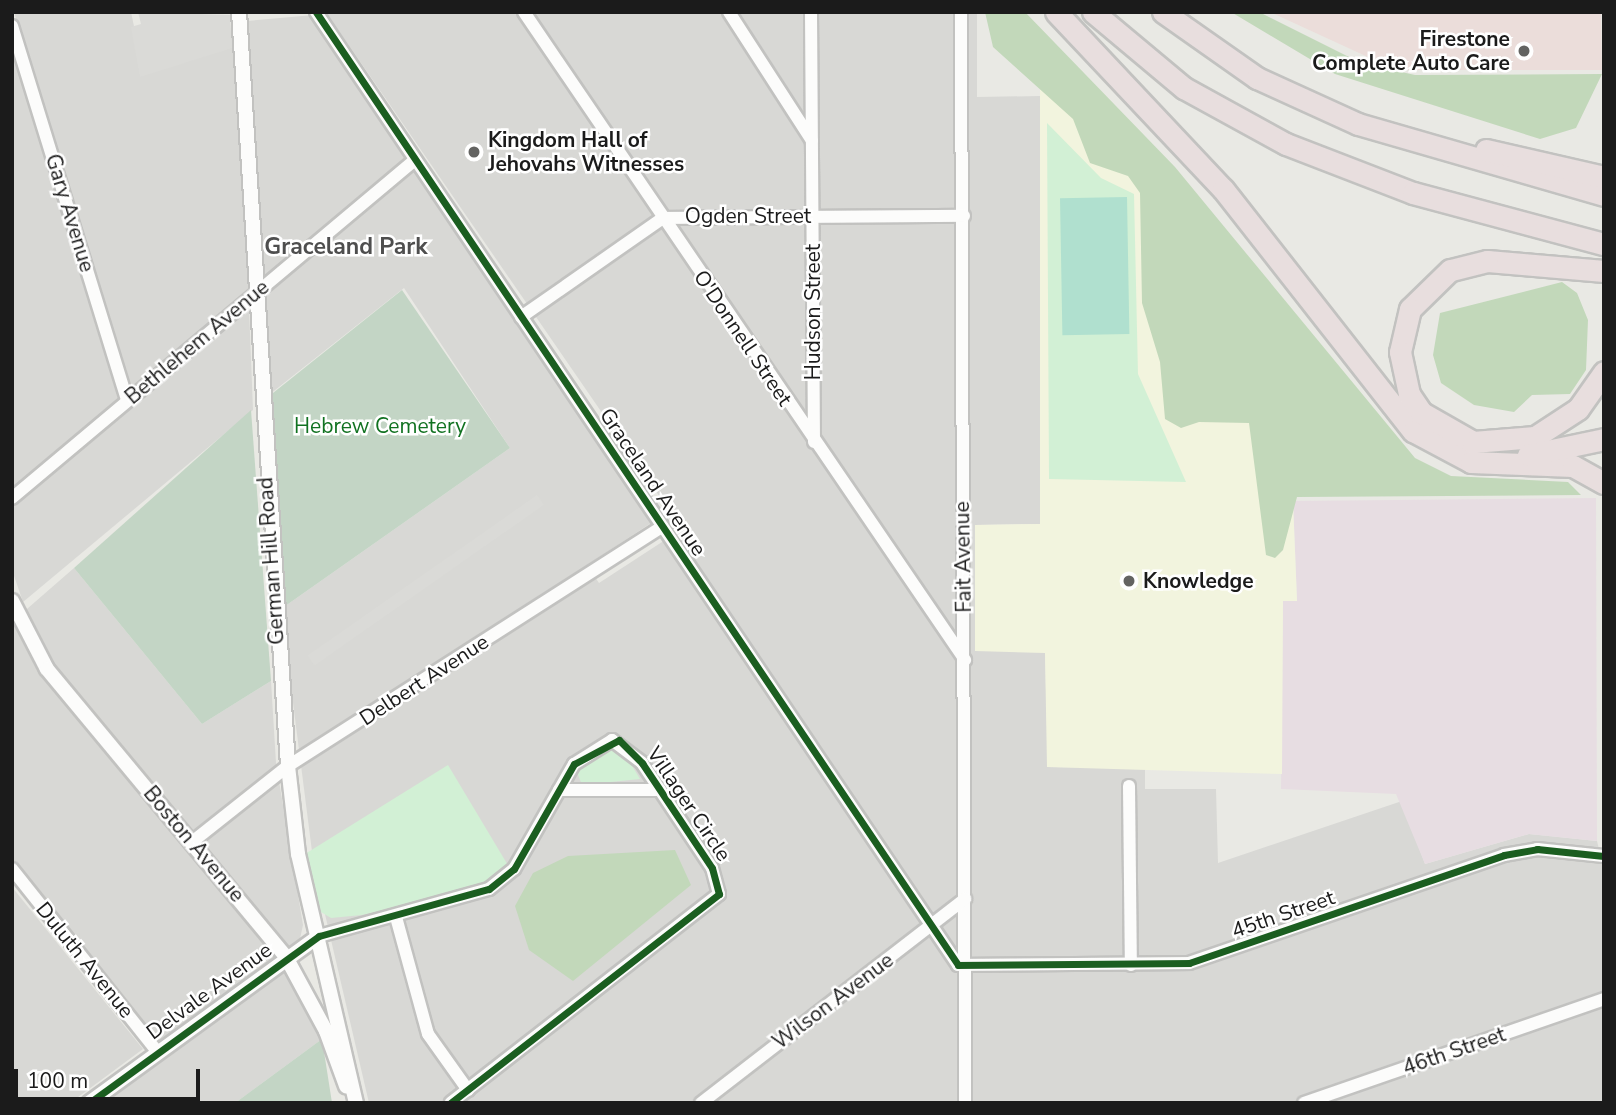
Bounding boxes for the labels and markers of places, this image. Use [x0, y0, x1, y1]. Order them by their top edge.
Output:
place label: Firestone Complete Auto Care [1312, 26, 1510, 76]
marker: Firestone Complete Auto Care [1516, 43, 1532, 59]
place label: Kingdom Hall of Jehovahs Witnesses [488, 127, 684, 177]
marker: Kingdom Hall of Jehovahs Witnesses [466, 144, 482, 160]
place label: Knowledge [1143, 568, 1254, 594]
marker: Knowledge [1121, 573, 1137, 589]

